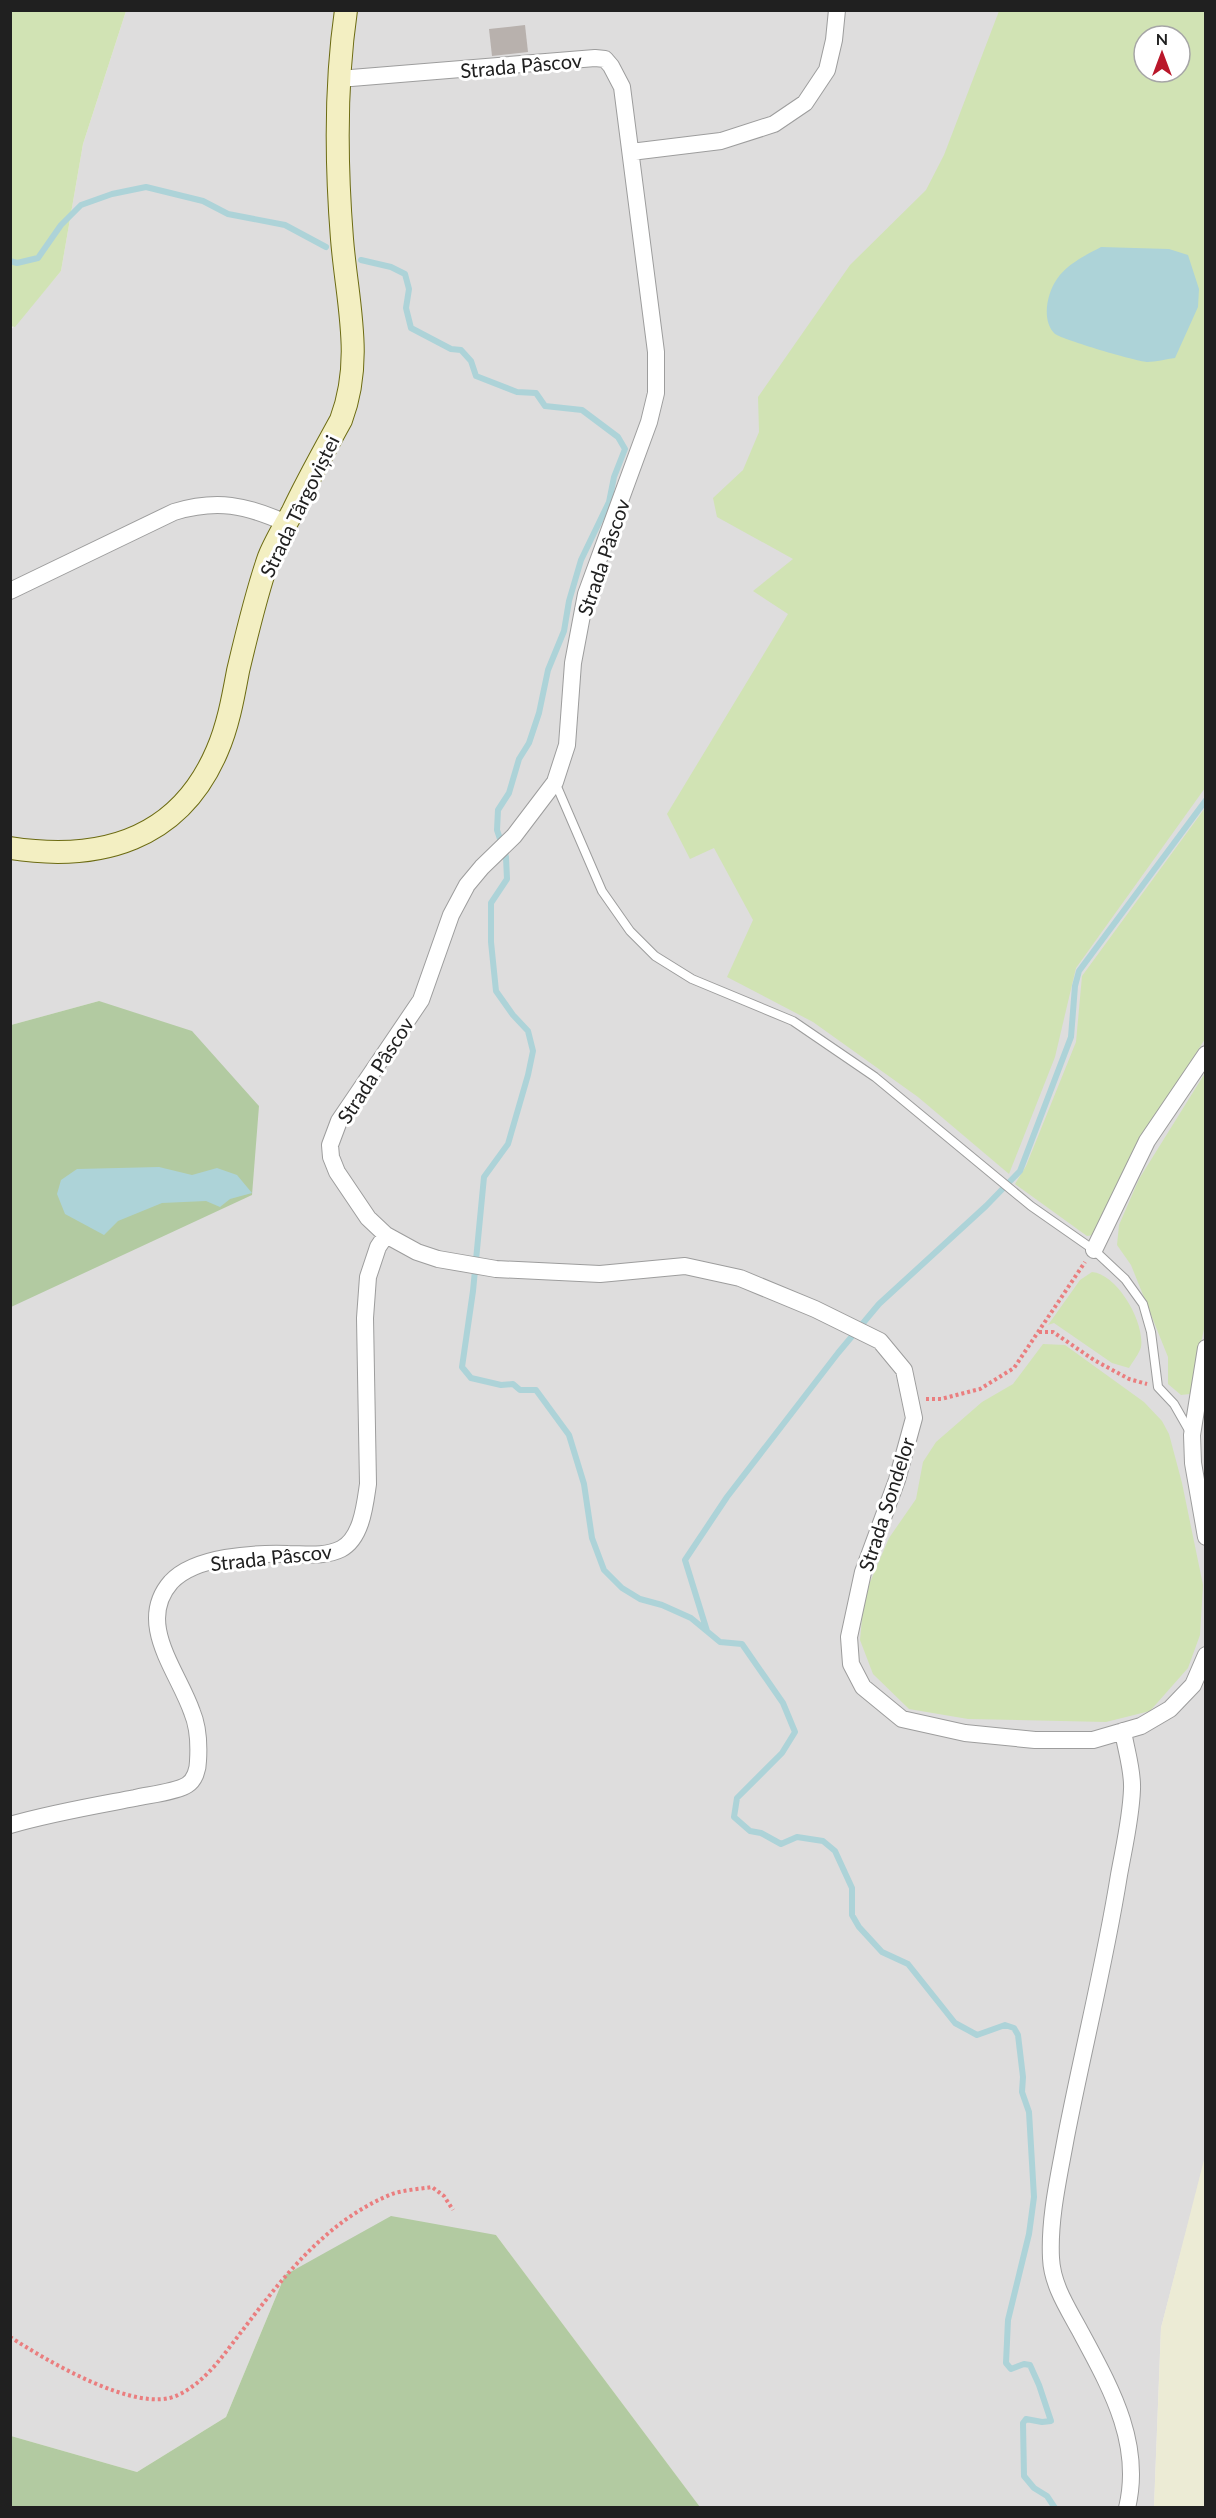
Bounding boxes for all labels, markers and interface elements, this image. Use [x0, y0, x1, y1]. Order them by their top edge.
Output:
north arrow [1132, 24, 1192, 84]
text: N [1156, 29, 1168, 48]
street label: Strada Pâscov [459, 48, 583, 82]
street label: Strada Târgoviștei [254, 431, 344, 581]
street label: Strada Pâscov [572, 495, 634, 619]
street label: Strada Pâscov [332, 1012, 419, 1128]
street label: Strada Sondelor [853, 1433, 919, 1574]
street label: Strada Pâscov [209, 1539, 334, 1575]

